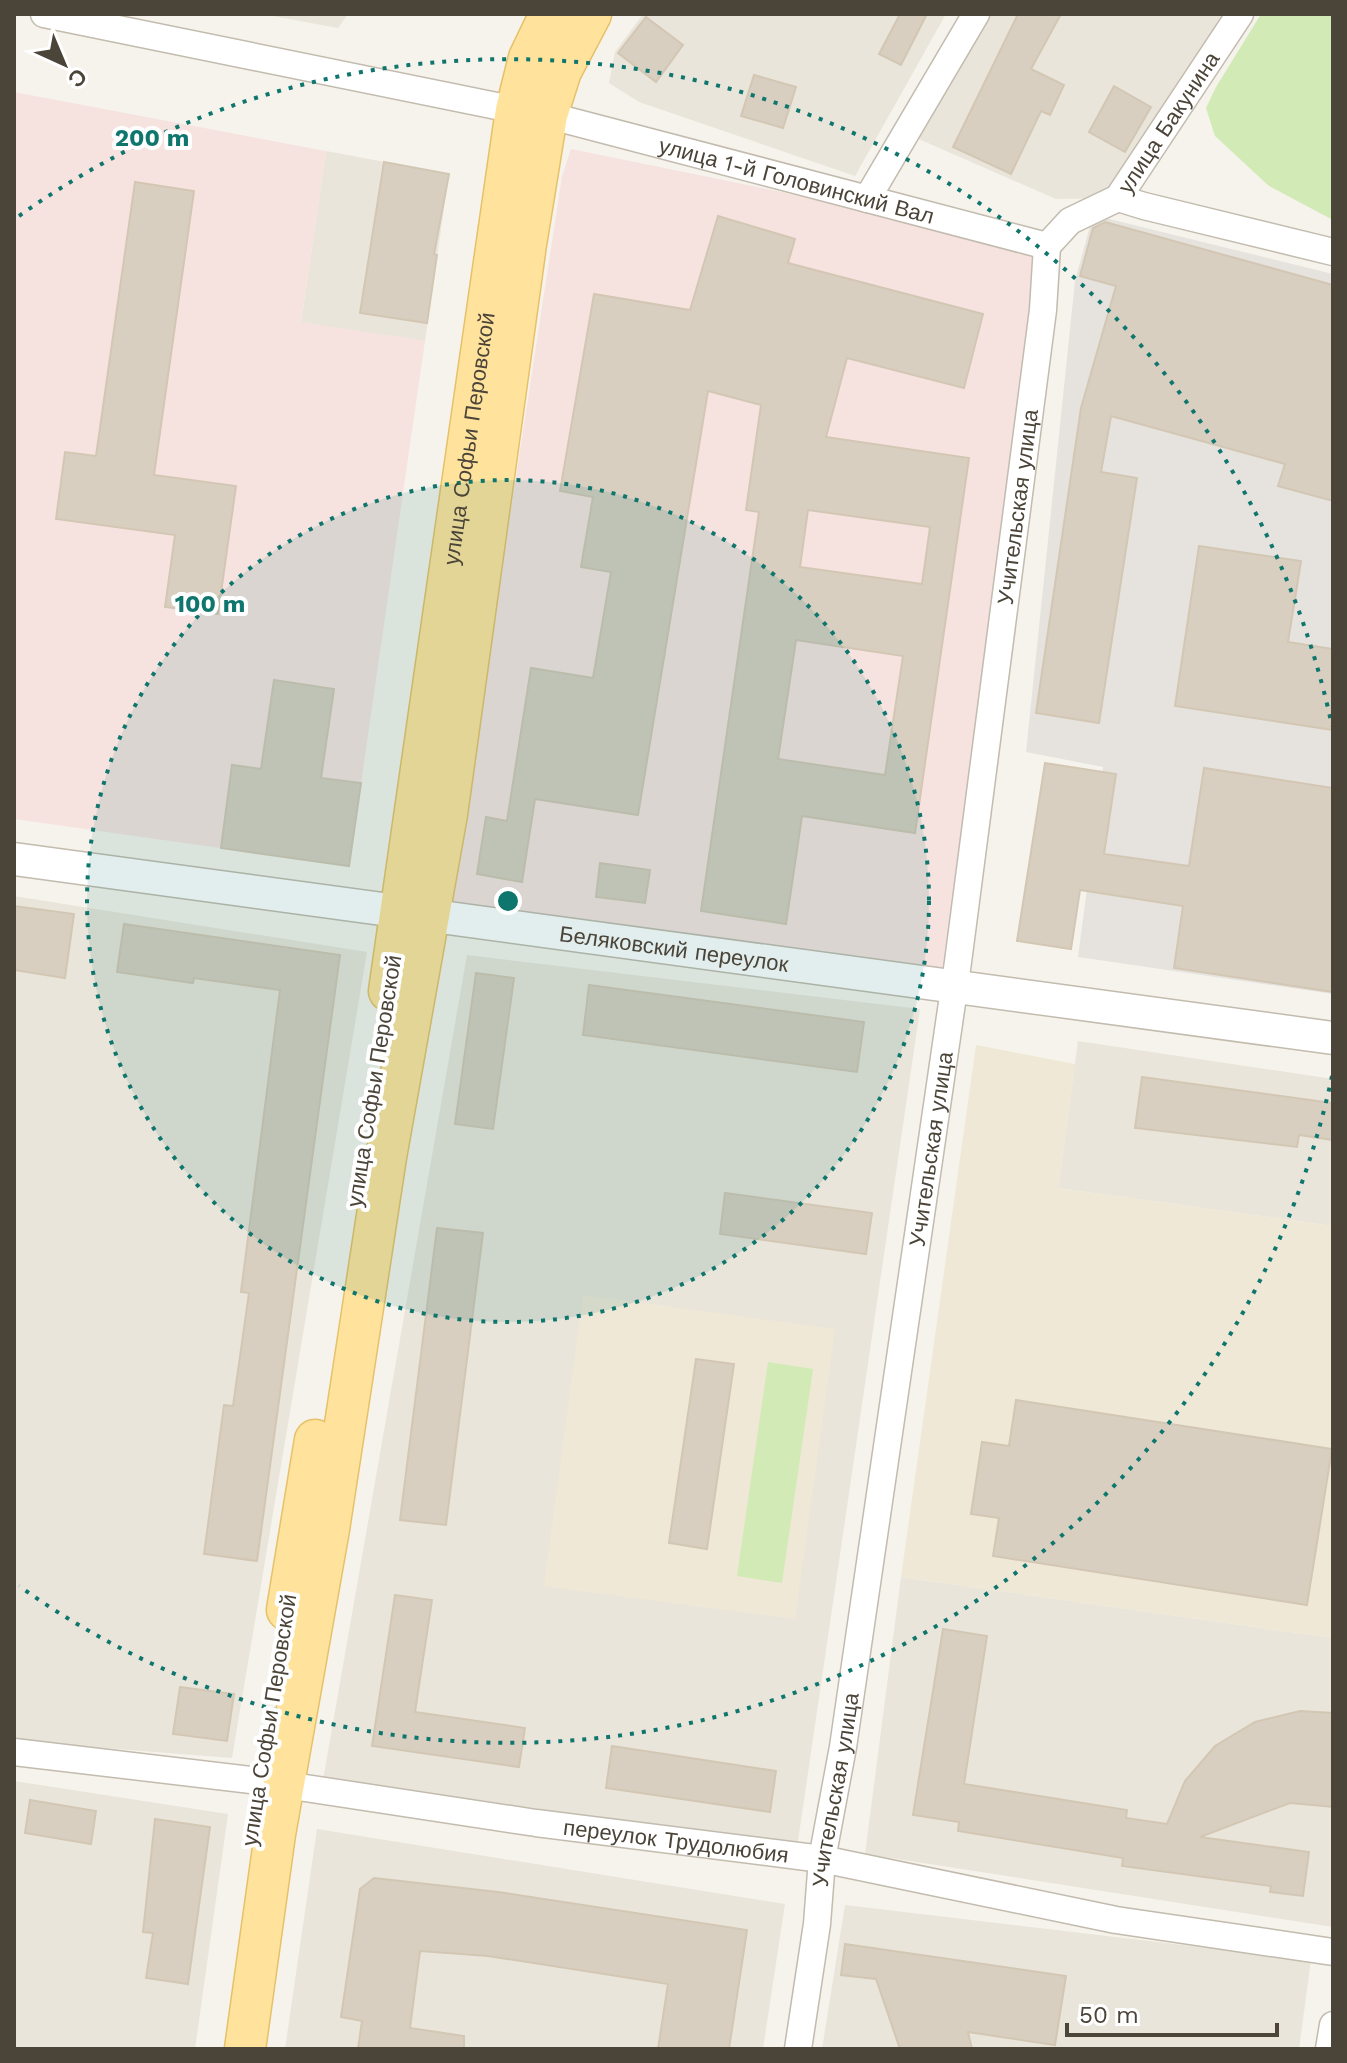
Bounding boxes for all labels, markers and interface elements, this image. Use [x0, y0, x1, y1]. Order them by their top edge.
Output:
north arrow [24, 24, 104, 104]
street label: улица Бакунина [1112, 46, 1224, 198]
text: С [63, 64, 92, 93]
text: 200 m [115, 124, 189, 152]
street label: улица 1-й Головинский Вал [656, 132, 937, 228]
street label: улица Софьи Перовской [438, 311, 499, 567]
street label: Учительская улица [992, 407, 1043, 606]
text: 100 m [175, 590, 245, 618]
centre of rings [494, 887, 522, 915]
street label: Беляковский переулок [558, 921, 790, 977]
street label: улица Софьи Перовской [342, 953, 406, 1209]
street label: Учительская улица [904, 1049, 957, 1248]
street label: улица Софьи Перовской [237, 1592, 301, 1848]
street label: Учительская улица [807, 1690, 863, 1888]
street label: переулок Трудолюбия [562, 1814, 790, 1867]
scale bar [1067, 1987, 1277, 2037]
text: 50 m [1079, 2001, 1139, 2029]

